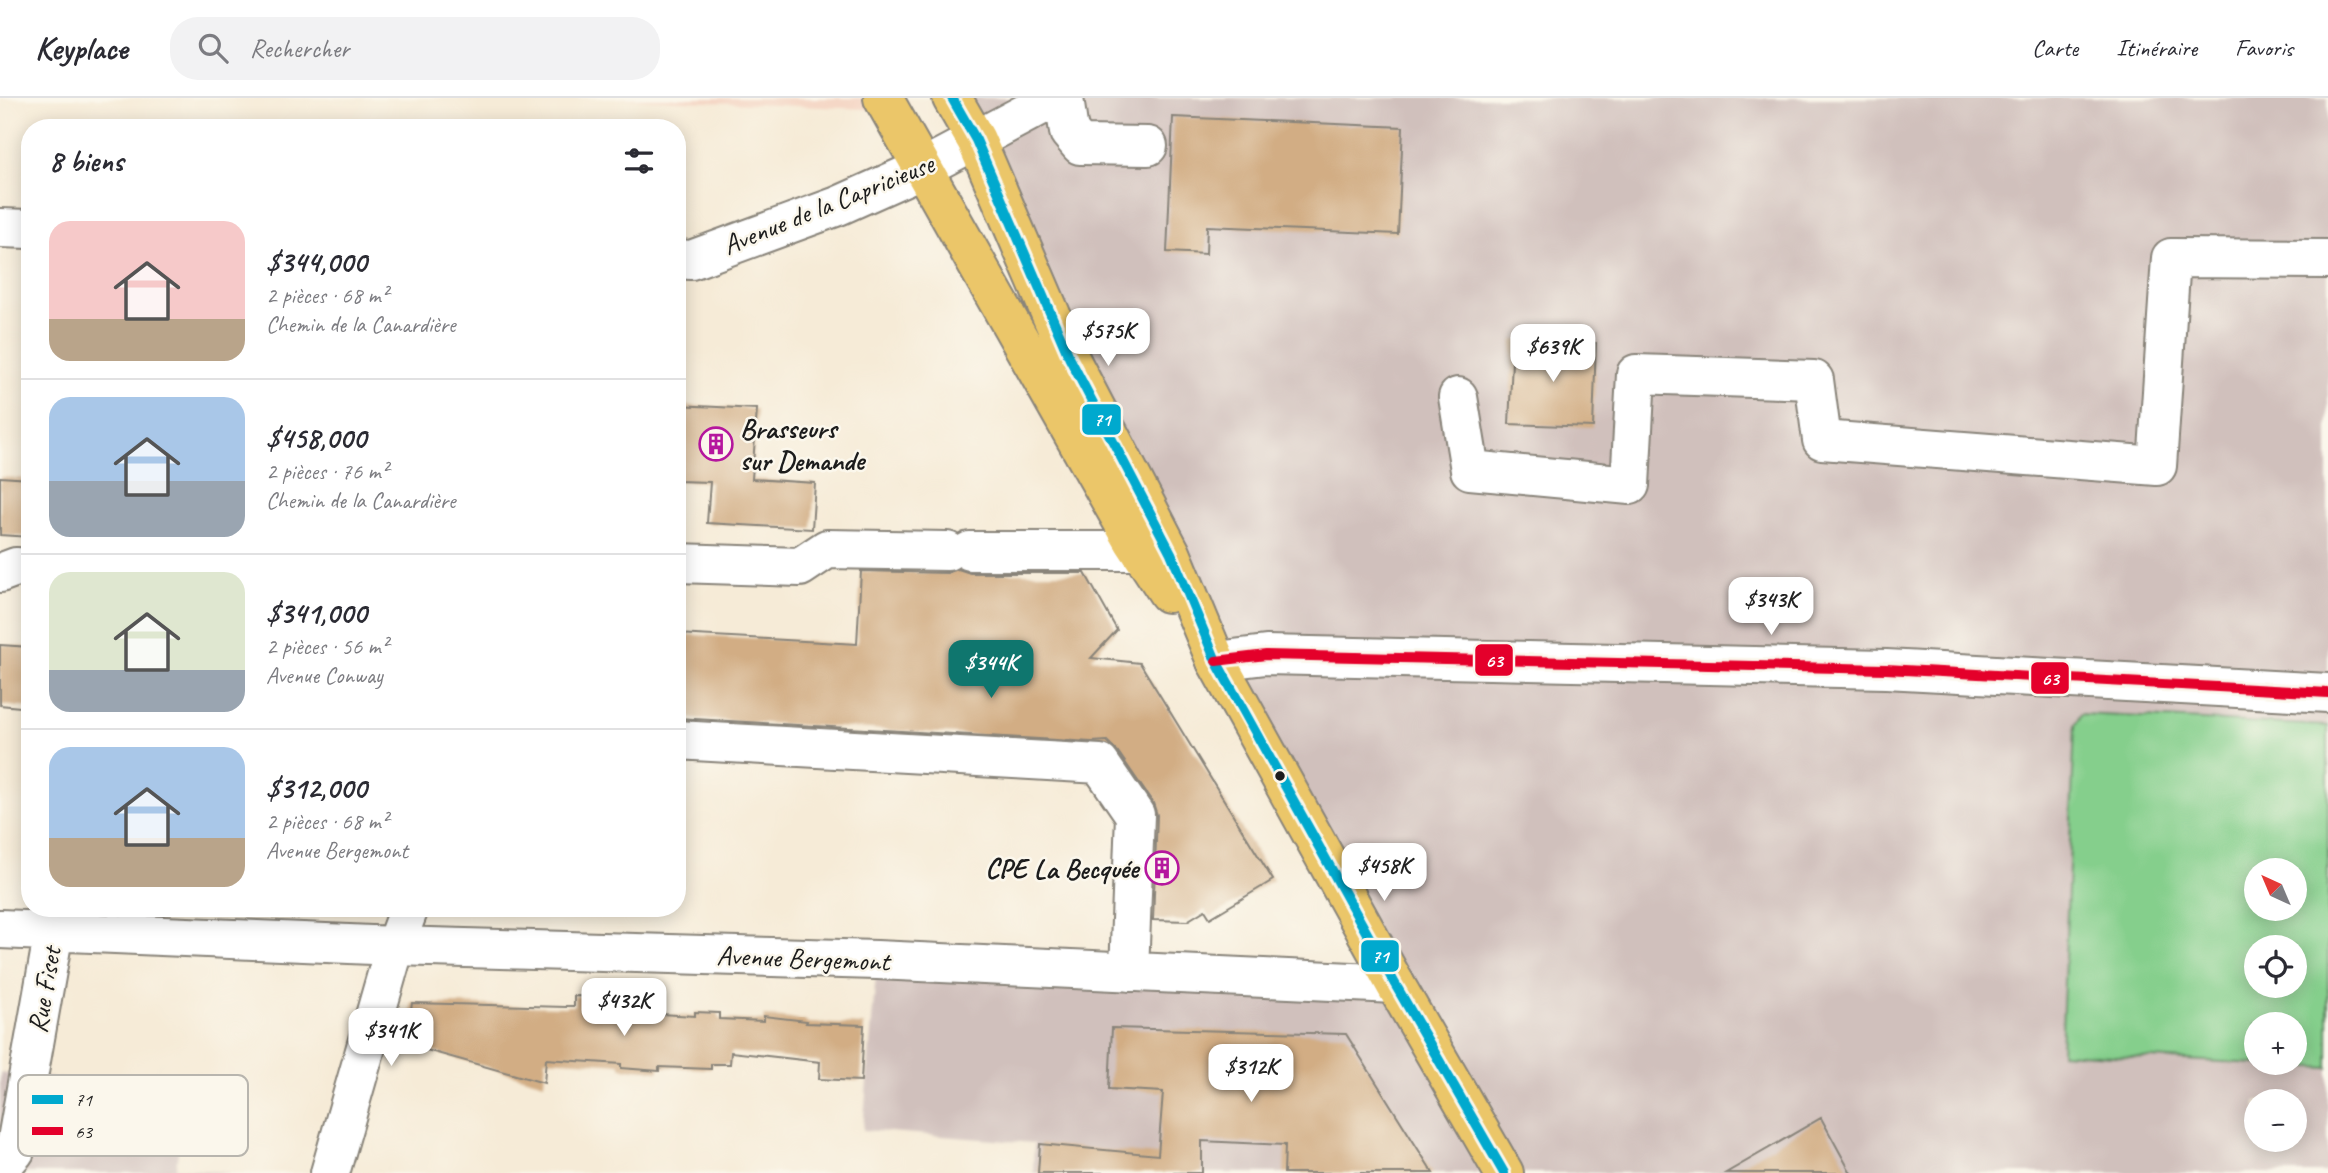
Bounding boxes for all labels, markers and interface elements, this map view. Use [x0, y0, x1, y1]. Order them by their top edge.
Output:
search box [170, 17, 660, 80]
text: Keyplace [35, 27, 128, 69]
icon: search [194, 29, 232, 67]
text: Rechercher [250, 32, 349, 65]
text: Carte [2032, 33, 2078, 63]
text: Itinéraire [2116, 33, 2197, 63]
text: Favoris [2235, 33, 2293, 63]
text: 8 biens [49, 142, 123, 180]
icon: filters [620, 142, 658, 180]
street label: Avenue de la Capricieuse [717, 145, 940, 262]
text: $344,000 [266, 243, 366, 281]
icon: home [105, 249, 189, 333]
text: 2 pièces · 68 m² [266, 281, 388, 310]
pin: $575K [1059, 308, 1157, 368]
text: Chemin de la Canardière [266, 310, 456, 339]
text: $575K [1082, 316, 1134, 345]
pin: $639K [1504, 324, 1602, 384]
text: $639K [1526, 332, 1580, 361]
line badge: 71 [1081, 403, 1122, 436]
text: 71 [1093, 408, 1113, 432]
place label: Brasseurs sur Demande [740, 411, 867, 478]
text: $458,000 [266, 419, 366, 457]
icon: home [105, 425, 189, 509]
building icon: Brasseurs sur Demande [697, 425, 735, 463]
text: 2 pièces · 76 m² [266, 457, 388, 486]
text: Chemin de la Canardière [266, 486, 456, 515]
pin: $343K [1722, 578, 1820, 637]
text: $343K [1744, 585, 1798, 614]
text: $341,000 [266, 594, 366, 632]
icon: home [105, 600, 189, 684]
text: 2 pièces · 56 m² [266, 632, 388, 661]
pin: $344K [942, 640, 1040, 700]
line badge: 63 [1474, 643, 1514, 677]
text: $344K [964, 648, 1018, 677]
text: 63 [1485, 649, 1505, 673]
text: Avenue Conway [266, 661, 383, 690]
line badge: 63 [2030, 661, 2070, 695]
text: 63 [2041, 667, 2061, 691]
text: $312,000 [266, 769, 366, 807]
unlabelled marker [1273, 769, 1287, 783]
icon: home [105, 775, 189, 859]
text: 2 pièces · 68 m² [266, 807, 388, 836]
text: Avenue Bergemont [266, 836, 408, 865]
pin: $458K [1335, 844, 1433, 903]
building icon: CPE La Becquée [1143, 849, 1181, 887]
place label: CPE La Becquée [985, 851, 1141, 886]
text: $458K [1358, 851, 1410, 880]
north arrow [2244, 858, 2306, 920]
map controls [2244, 858, 2307, 1152]
button: locate [2244, 935, 2307, 998]
street label: Avenue Bergemont [716, 937, 893, 979]
line badge: 71 [1360, 939, 1400, 973]
street label: Rue Fiset [19, 942, 69, 1036]
text: 71 [1371, 945, 1391, 969]
pin: $432K [575, 978, 673, 1038]
text: $432K [597, 986, 651, 1015]
pin: $341K [342, 1009, 440, 1068]
button: + [2244, 1012, 2307, 1075]
text: $341K [364, 1016, 418, 1045]
pin: $312K [1202, 1044, 1300, 1104]
text: $312K [1224, 1052, 1278, 1081]
legend [18, 1075, 248, 1156]
text: 71 [75, 1088, 94, 1112]
button: − [2244, 1089, 2307, 1152]
text: 63 [75, 1120, 94, 1144]

